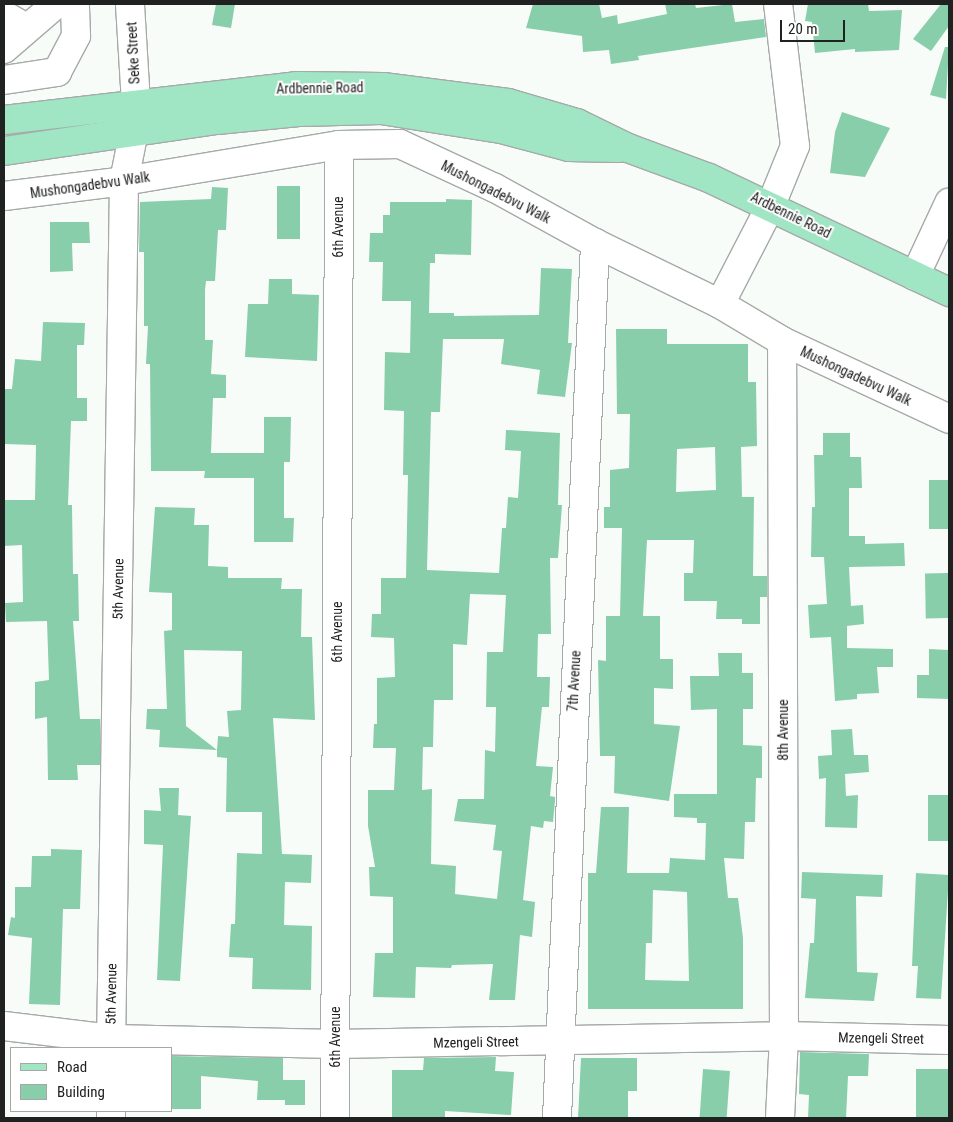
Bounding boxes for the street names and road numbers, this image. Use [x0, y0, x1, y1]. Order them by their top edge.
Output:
street label: Seke Street [123, 21, 143, 85]
street label: Ardbennie Road [276, 79, 364, 97]
street label: Mushongadebvu Walk [438, 157, 554, 227]
street label: Mushongadebvu Walk [29, 168, 151, 202]
street label: Ardbennie Road [748, 188, 834, 242]
street label: 6th Avenue [330, 196, 346, 258]
street label: Mushongadebvu Walk [798, 343, 914, 409]
street label: 5th Avenue [109, 558, 127, 620]
street label: 6th Avenue [329, 601, 345, 663]
street label: 7th Avenue [564, 650, 584, 712]
street label: 8th Avenue [775, 699, 791, 761]
street label: 5th Avenue [102, 963, 120, 1025]
street label: 6th Avenue [327, 1006, 343, 1068]
street label: Mzengeli Street [838, 1029, 924, 1047]
street label: Mzengeli Street [433, 1033, 519, 1051]

